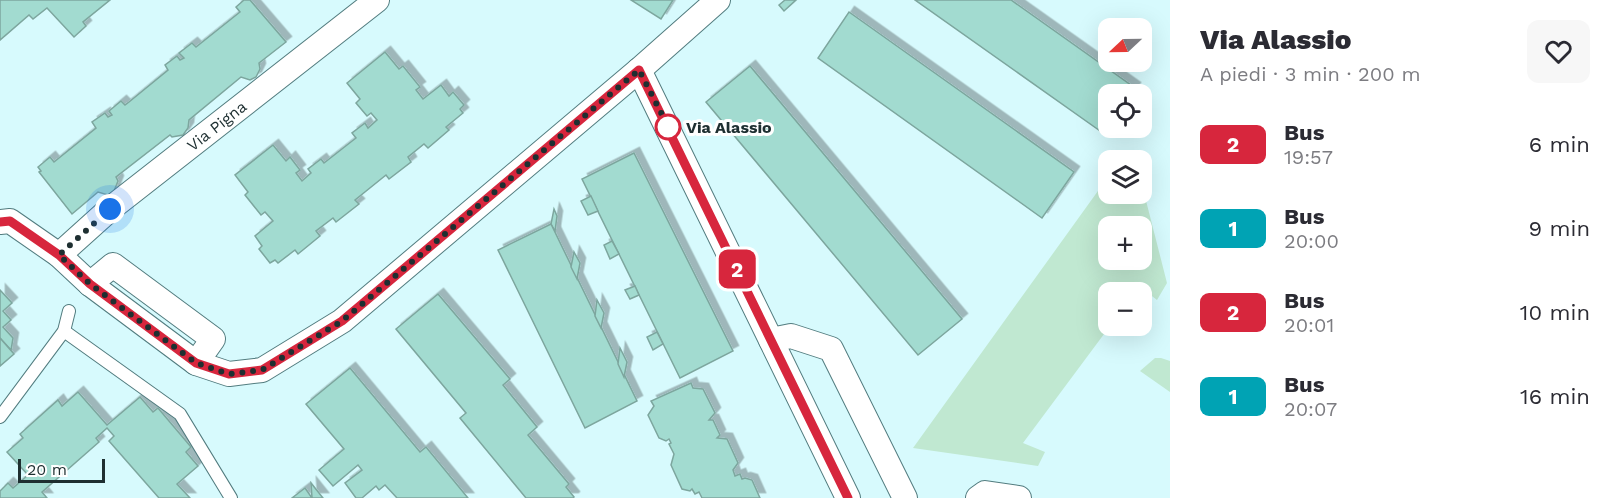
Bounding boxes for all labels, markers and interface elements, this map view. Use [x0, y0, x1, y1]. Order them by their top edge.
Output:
north arrow [1098, 18, 1152, 72]
map controls [1098, 18, 1152, 336]
button: heart [1527, 20, 1590, 83]
text: Via Alassio [1200, 23, 1351, 56]
text: A piedi · 3 min · 200 m [1200, 62, 1420, 86]
button: locate [1098, 84, 1152, 138]
street label: Via Pigna [183, 97, 250, 155]
marker: Via Alassio [655, 114, 681, 140]
place label: Via Alassio [686, 118, 772, 137]
text: Bus [1284, 120, 1324, 145]
text: 2 [1227, 132, 1239, 157]
text: 6 min [1529, 132, 1590, 157]
text: 19:57 [1284, 145, 1333, 169]
button: layers [1098, 150, 1152, 204]
your location [95, 194, 125, 224]
text: Bus [1284, 204, 1324, 229]
button: + [1098, 216, 1152, 270]
text: 1 [1228, 216, 1238, 241]
text: 9 min [1528, 216, 1590, 241]
text: 20:00 [1284, 229, 1339, 253]
line badge: 2 [718, 250, 756, 288]
text: 2 [731, 257, 743, 282]
button: − [1098, 282, 1152, 336]
text: Bus [1284, 288, 1324, 313]
text: 2 [1227, 300, 1239, 325]
text: 10 min [1520, 300, 1590, 325]
text: 20:01 [1284, 313, 1334, 337]
text: Bus [1284, 372, 1324, 397]
text: 1 [1228, 384, 1238, 409]
text: 16 min [1520, 384, 1590, 409]
text: 20:07 [1284, 397, 1337, 421]
scale bar [18, 456, 105, 484]
text: 20 m [27, 460, 67, 479]

